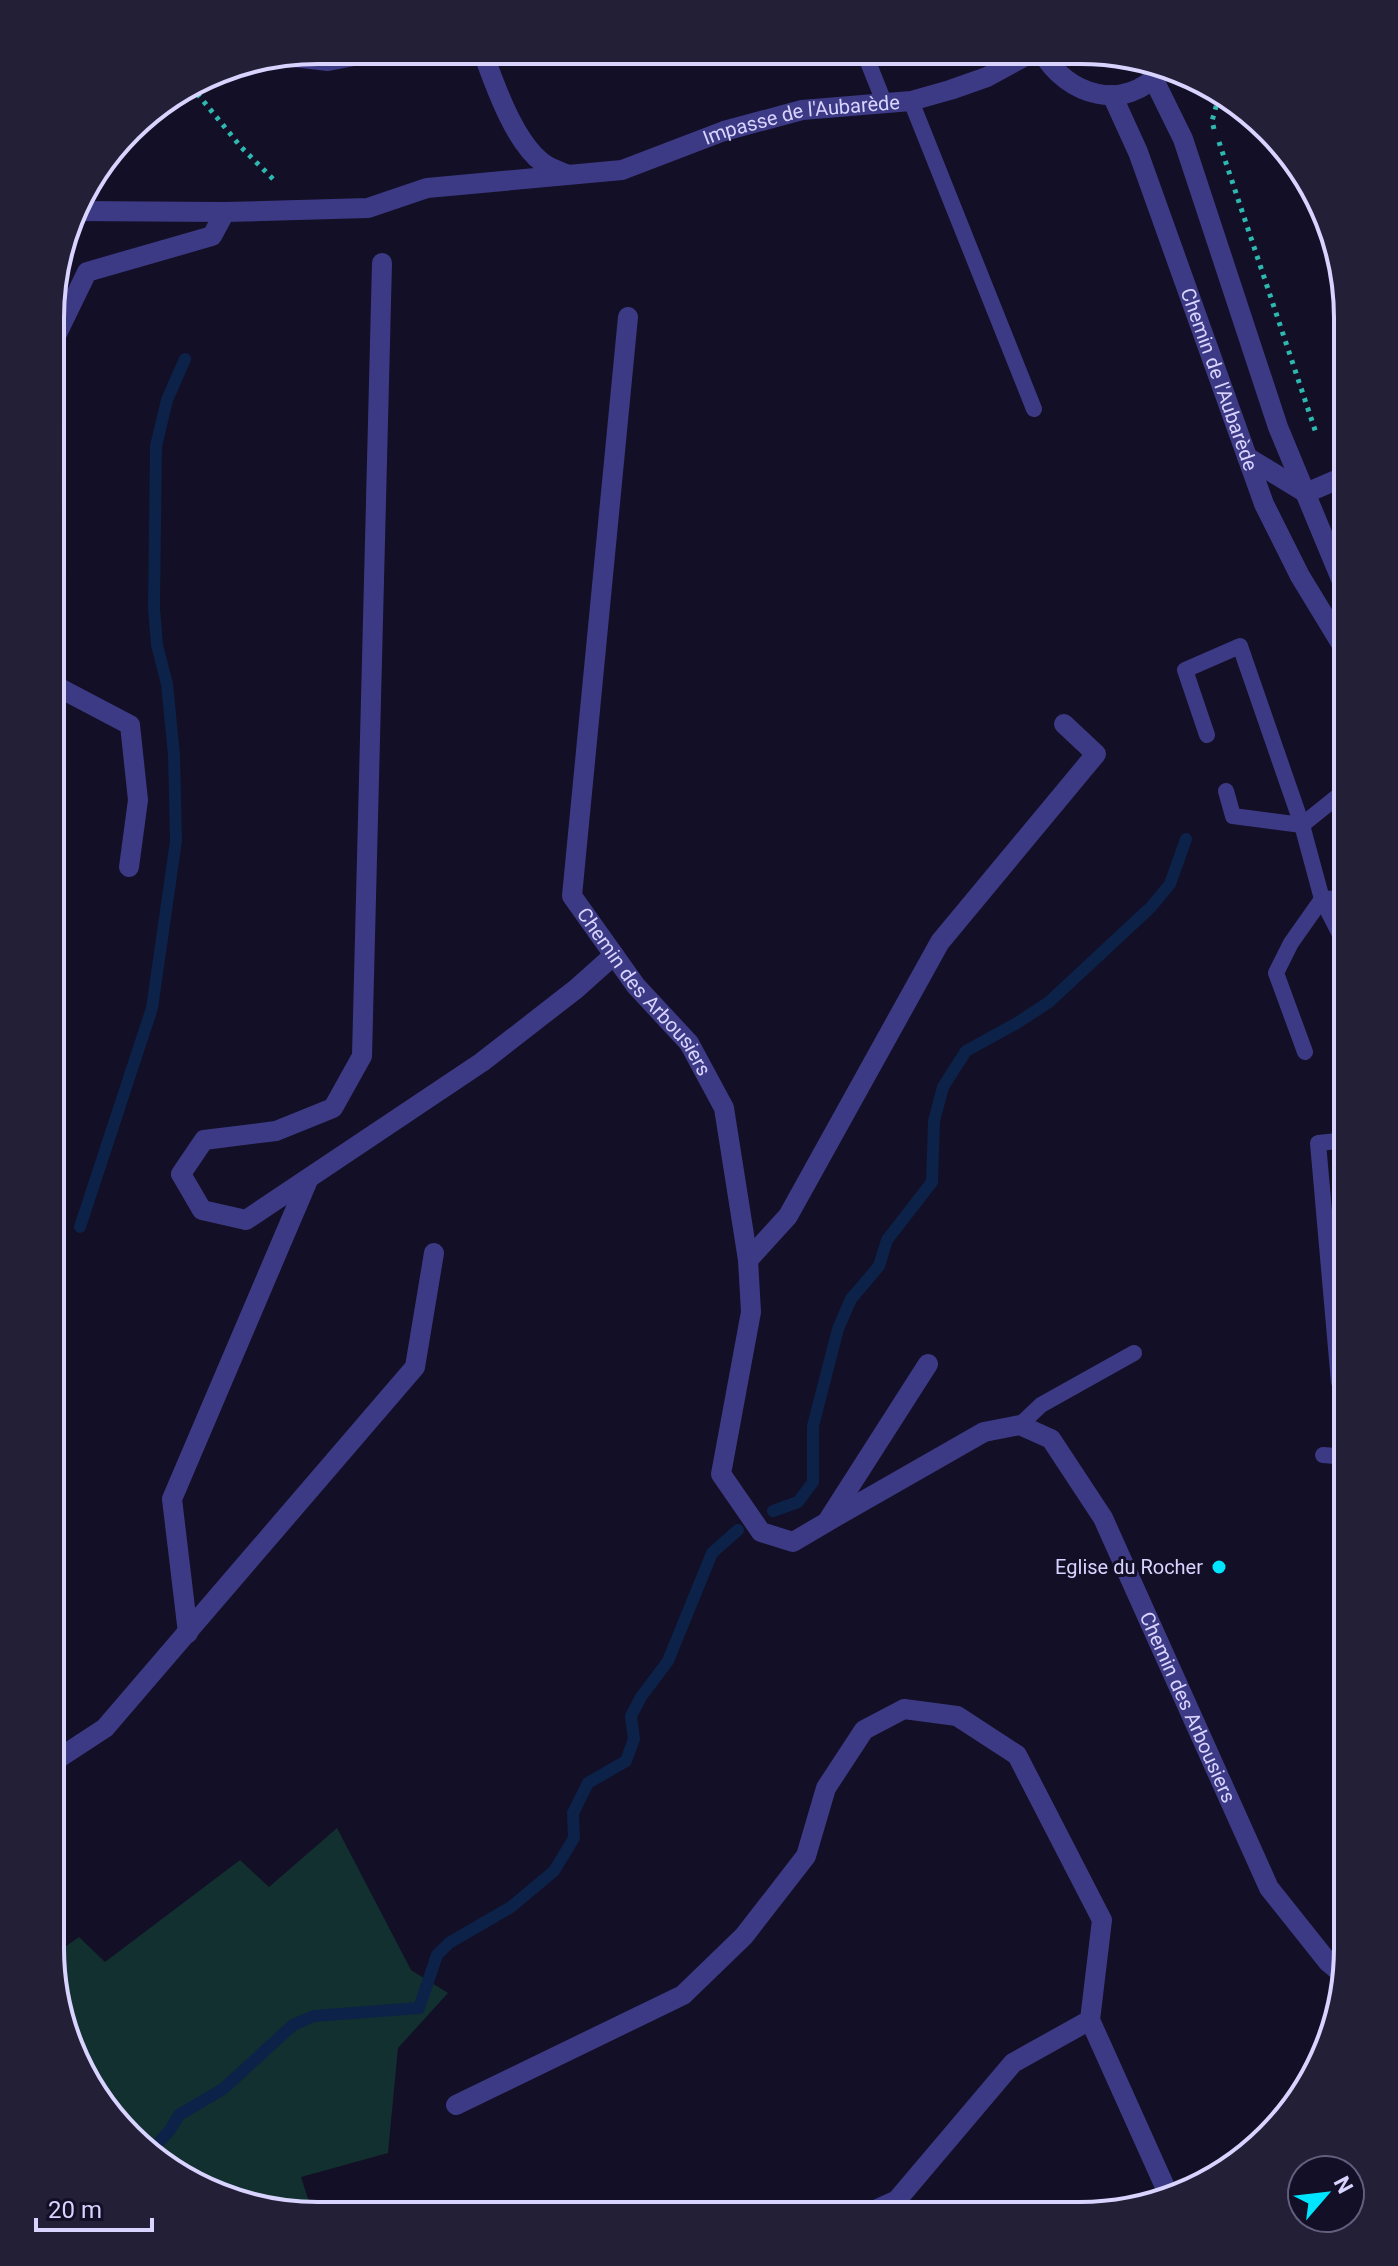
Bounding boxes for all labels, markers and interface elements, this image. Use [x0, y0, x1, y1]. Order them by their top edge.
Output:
street label: Impasse de l'Aubarède [699, 90, 901, 150]
street label: Chemin de l'Aubarède [1176, 285, 1263, 474]
street label: Chemin des Arbousiers [572, 903, 716, 1080]
place label: Eglise du Rocher [1055, 1555, 1203, 1579]
marker: Eglise du Rocher [1210, 1558, 1228, 1576]
street label: Chemin des Arbousiers [1135, 1608, 1241, 1806]
north arrow [1286, 2154, 1366, 2234]
text: N [1329, 2172, 1358, 2198]
scale bar [36, 2182, 152, 2232]
text: 20 m [48, 2196, 102, 2224]

